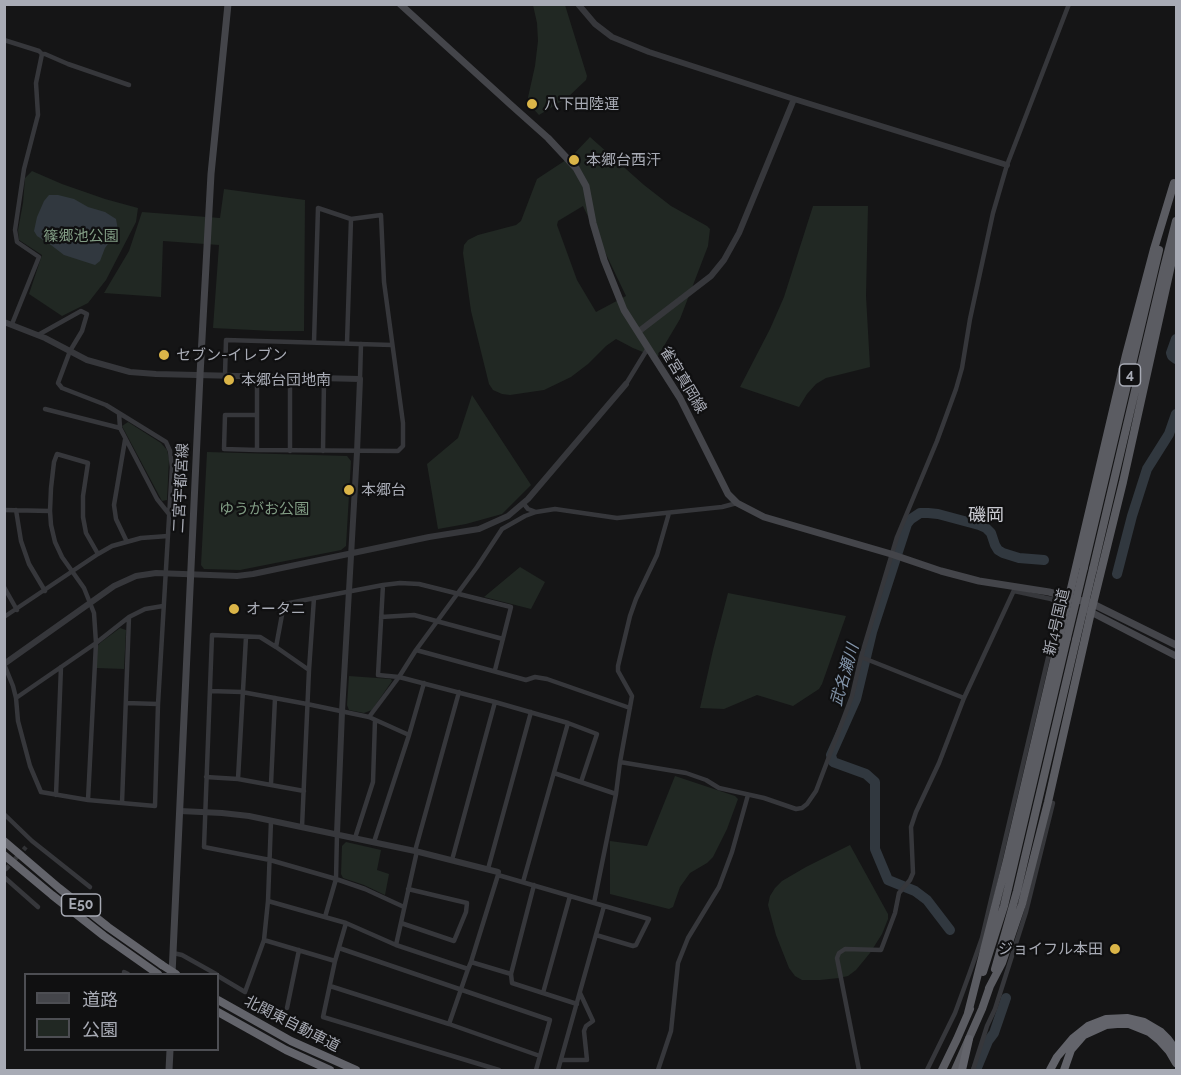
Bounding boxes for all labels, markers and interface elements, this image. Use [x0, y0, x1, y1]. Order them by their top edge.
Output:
place label: 八下田陸運 [544, 95, 619, 113]
marker: 八下田陸運 [525, 97, 539, 111]
place label: 本郷台西汗 [586, 151, 661, 169]
marker: 本郷台西汗 [567, 153, 581, 167]
park label: 篠郷池公園 [44, 227, 118, 245]
street label: 雀宮真岡線 [656, 343, 710, 417]
place label: セブン-イレブン [176, 346, 287, 364]
marker: セブン-イレブン [157, 348, 171, 362]
road number: 4 [1120, 364, 1140, 386]
place label: 本郷台団地南 [241, 371, 331, 389]
marker: 本郷台団地南 [222, 373, 236, 387]
street label: 二宮宇都宮線 [170, 443, 192, 533]
place label: 本郷台 [361, 481, 406, 499]
marker: 本郷台 [342, 483, 356, 497]
park label: ゆうがお公園 [219, 500, 309, 518]
district label: 磯岡 [968, 505, 1004, 527]
street label: 新4号国道 [1041, 587, 1073, 657]
place label: オータニ [246, 600, 306, 618]
marker: オータニ [227, 602, 241, 616]
water label: 武名瀬川 [827, 642, 863, 708]
road number: E50 [62, 894, 100, 916]
place label: ジョイフル本田 [998, 940, 1103, 958]
marker: ジョイフル本田 [1108, 942, 1122, 956]
legend [24, 973, 219, 1051]
text: 道路 [82, 989, 118, 1010]
street label: 北関東自動車道 [241, 992, 343, 1056]
text: 公園 [82, 1019, 118, 1040]

